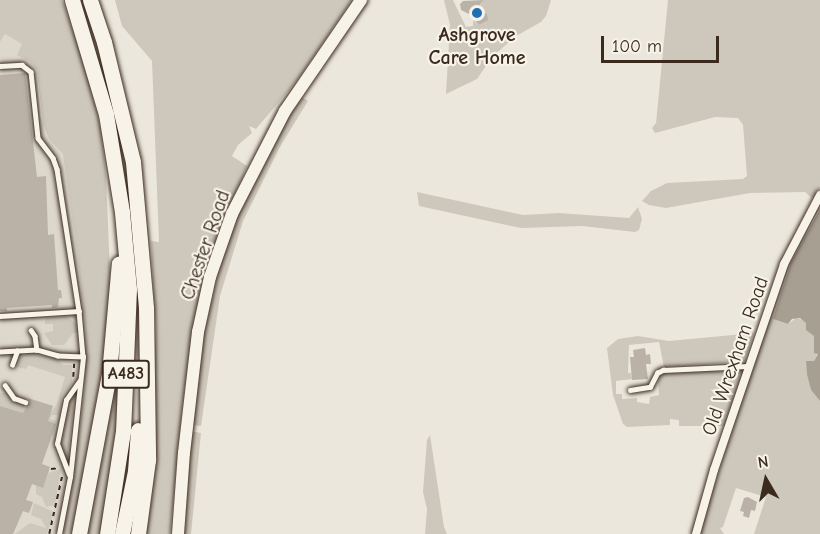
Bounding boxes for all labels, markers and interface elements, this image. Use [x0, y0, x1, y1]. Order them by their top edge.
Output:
marker: Ashgrove Care Home [470, 6, 484, 20]
place label: Ashgrove Care Home [429, 22, 525, 69]
scale bar [604, 24, 722, 62]
text: 100 m [612, 36, 662, 57]
street label: Chester Road [175, 187, 235, 303]
street label: Old Wrexham Road [697, 273, 773, 439]
road number: A483 [100, 359, 152, 389]
north arrow [736, 450, 796, 510]
text: N [757, 453, 770, 472]

